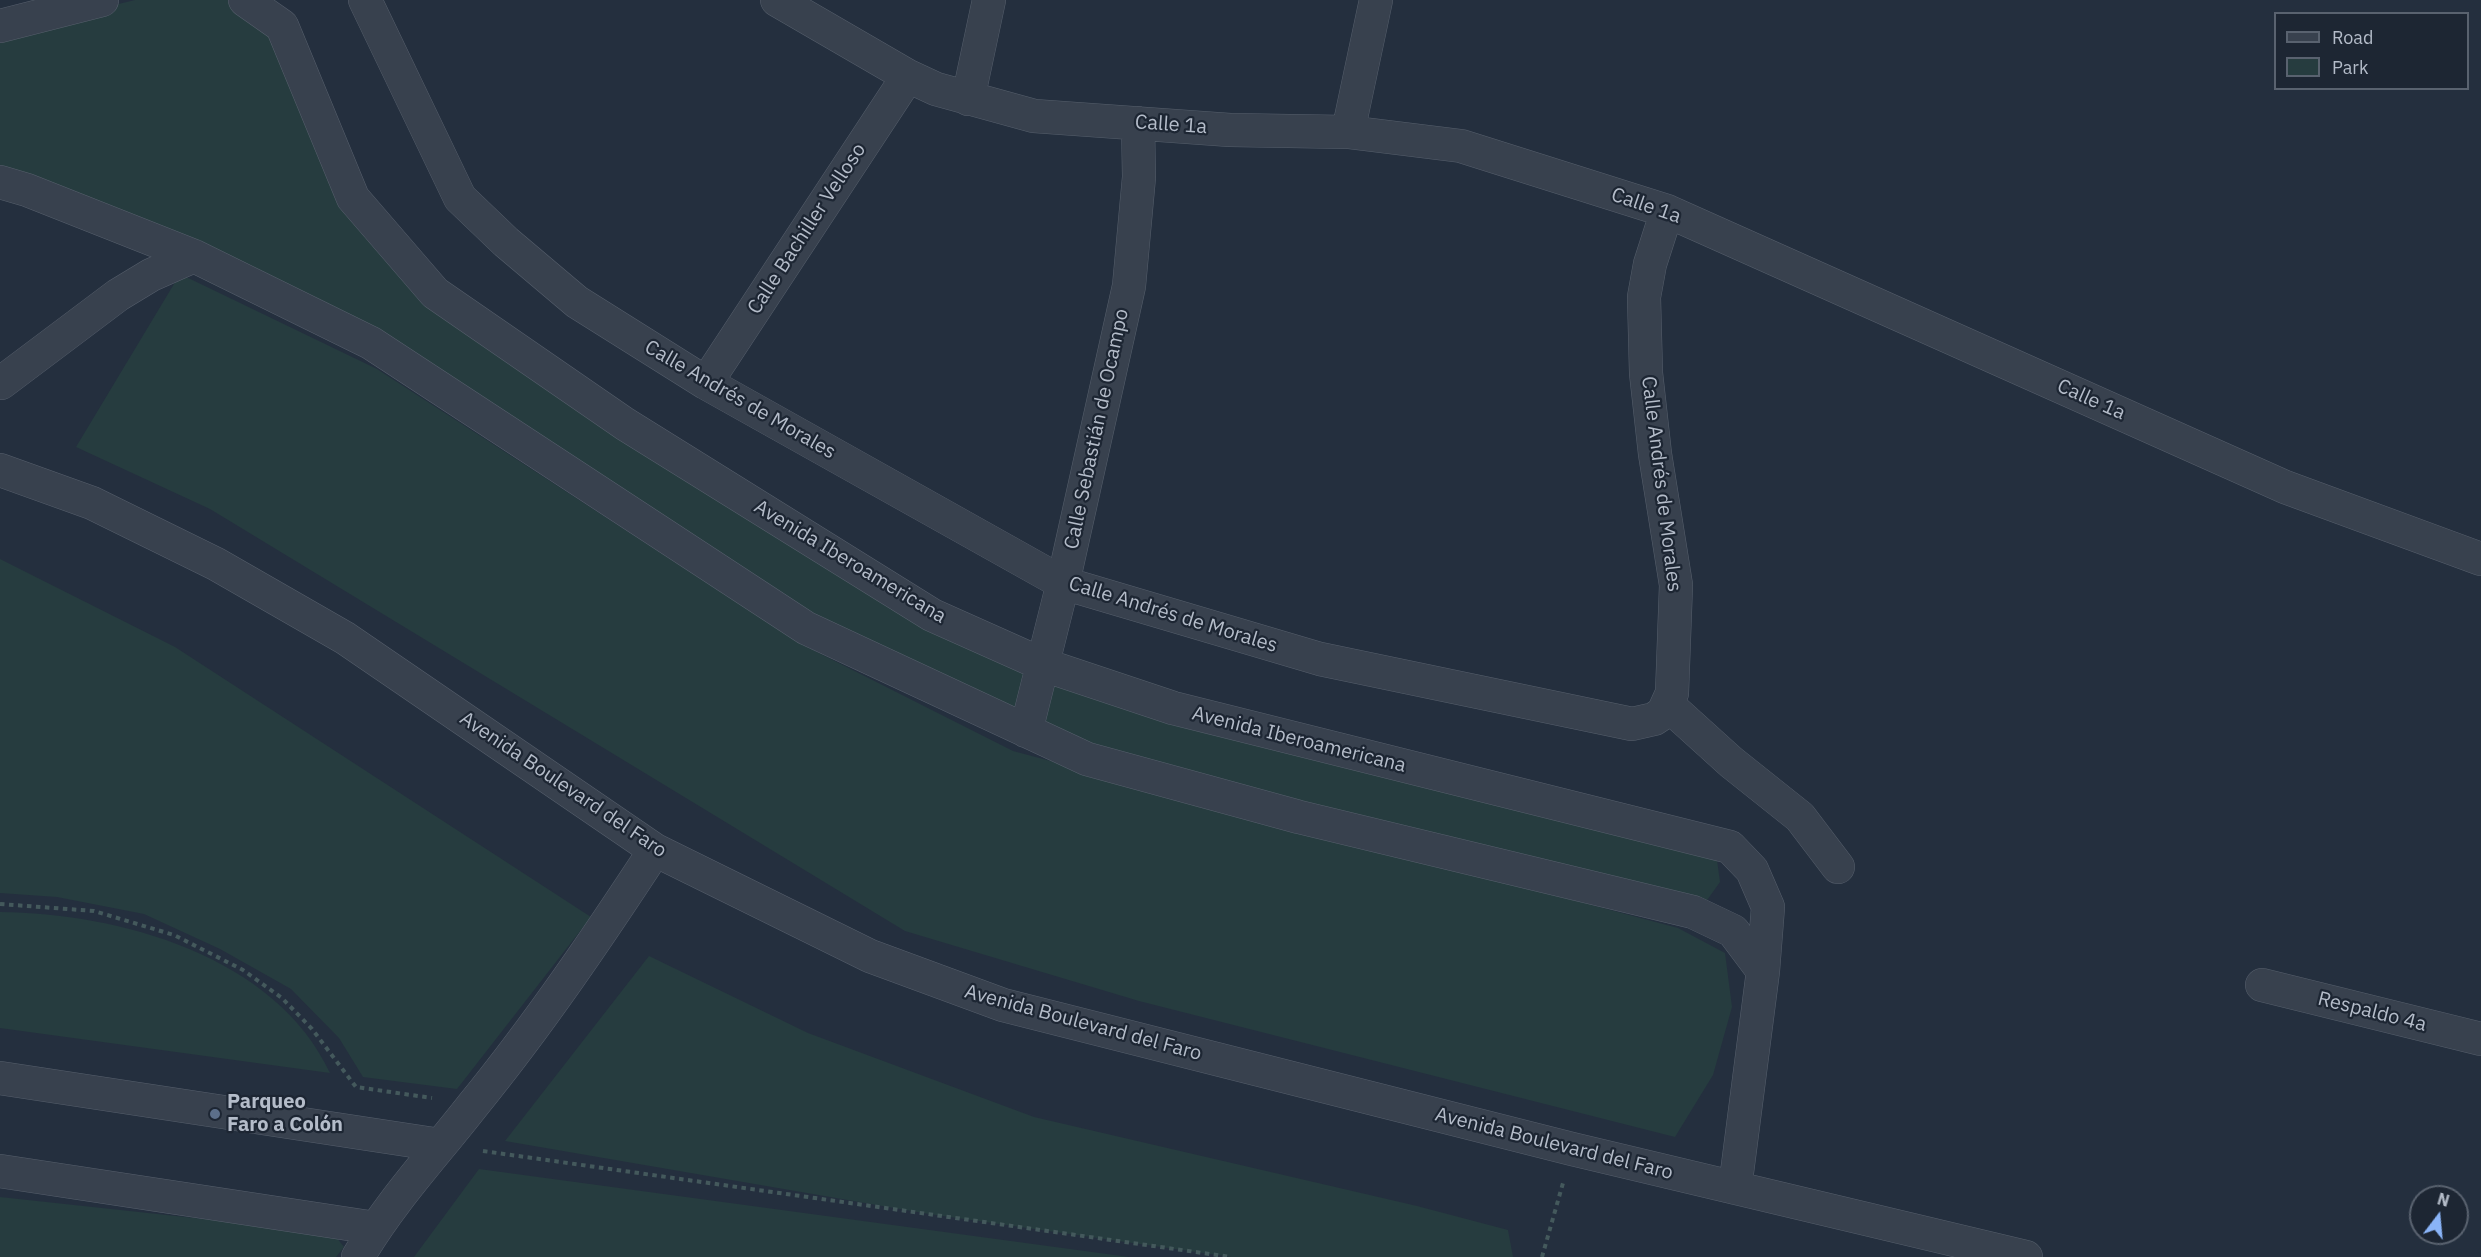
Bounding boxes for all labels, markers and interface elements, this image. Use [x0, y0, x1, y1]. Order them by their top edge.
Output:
legend [2274, 12, 2469, 90]
text: Road [2332, 26, 2373, 49]
text: Park [2332, 56, 2368, 79]
street label: Calle 1a [1134, 111, 1208, 139]
street label: Calle Bachiller Velloso [743, 139, 871, 319]
street label: Calle 1a [1608, 183, 1684, 229]
street label: Calle Sebastián de Ocampo [1060, 307, 1134, 551]
street label: Calle Andrés de Morales [640, 335, 840, 465]
street label: Calle 1a [2053, 374, 2129, 426]
street label: Calle Andrés de Morales [1636, 375, 1686, 593]
street label: Avenida Iberoamericana [750, 495, 950, 629]
street label: Calle Andrés de Morales [1066, 572, 1280, 658]
street label: Avenida Iberoamericana [1190, 702, 1408, 778]
street label: Avenida Boulevard del Faro [455, 707, 671, 863]
street label: Avenida Boulevard del Faro [962, 980, 1204, 1066]
street label: Respaldo 4a [2315, 987, 2429, 1037]
place label: Parqueo Faro a Colón [227, 1090, 343, 1137]
street label: Avenida Boulevard del Faro [1433, 1103, 1675, 1185]
marker: Parqueo Faro a Colón [208, 1107, 222, 1121]
north arrow [2409, 1185, 2469, 1245]
text: N [2435, 1188, 2452, 1211]

